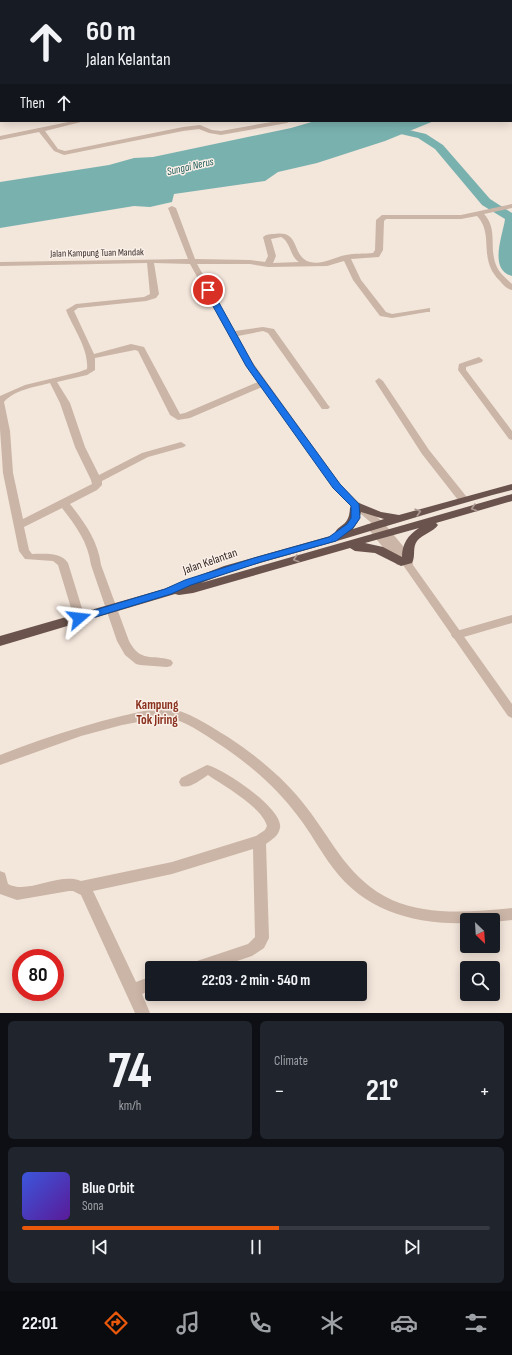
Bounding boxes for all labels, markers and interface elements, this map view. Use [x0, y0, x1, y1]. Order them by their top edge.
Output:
text: 60 m [86, 15, 135, 48]
icon: ahead [20, 16, 72, 68]
text: Jalan Kelantan [86, 49, 171, 70]
icon: ahead [53, 92, 75, 114]
text: Then [20, 94, 45, 113]
water label: Sungai Nerus [165, 155, 215, 178]
street label: Jalan Kampung Tuan Mandak [49, 246, 144, 260]
pin [191, 273, 225, 307]
icon: arrive [197, 279, 219, 301]
one-way arrow [471, 503, 478, 512]
one-way arrow [415, 508, 422, 517]
street label: Jalan Kelantan [180, 545, 239, 578]
one-way arrow [292, 554, 299, 563]
position arrow [58, 597, 100, 639]
district label: Kampung Tok Jiring [136, 697, 179, 728]
north arrow [460, 913, 500, 953]
map controls [460, 913, 500, 1001]
speed limit sign: 80 [12, 949, 64, 1001]
button: search [460, 961, 500, 1001]
text: 22:03 · 2 min · 540 m [202, 971, 310, 990]
text: 74 [108, 1040, 152, 1103]
text: Climate [274, 1053, 308, 1069]
text: 21° [366, 1073, 398, 1109]
text: − [274, 1078, 285, 1105]
text: + [479, 1078, 490, 1105]
text: km/h [119, 1098, 141, 1114]
text: Blue Orbit [82, 1179, 134, 1198]
text: Sona [82, 1198, 104, 1214]
icon: previous [89, 1236, 111, 1258]
icon: pause [245, 1236, 267, 1258]
icon: next [401, 1236, 423, 1258]
icon: directions [102, 1309, 130, 1337]
icon: music [174, 1309, 202, 1337]
icon: phone [246, 1309, 274, 1337]
icon: climate [318, 1309, 346, 1337]
icon: car [390, 1309, 418, 1337]
icon: filters [462, 1309, 490, 1337]
text: 22:01 [22, 1313, 57, 1334]

